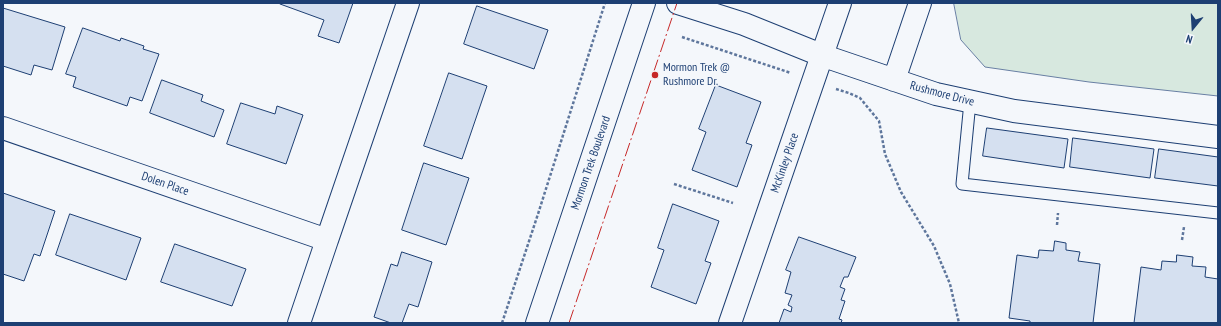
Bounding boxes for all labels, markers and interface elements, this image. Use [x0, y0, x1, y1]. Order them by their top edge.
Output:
north arrow [1173, 8, 1213, 48]
text: N [1184, 32, 1194, 47]
place label: Mormon Trek @ Rushmore Dr. [663, 61, 730, 89]
marker: Mormon Trek @ Rushmore Dr. [650, 70, 660, 80]
street label: Rushmore Drive [908, 79, 976, 109]
street label: Mormon Trek Boulevard [568, 114, 614, 212]
street label: McKinley Place [768, 131, 802, 195]
street label: Dolen Place [139, 169, 191, 199]

